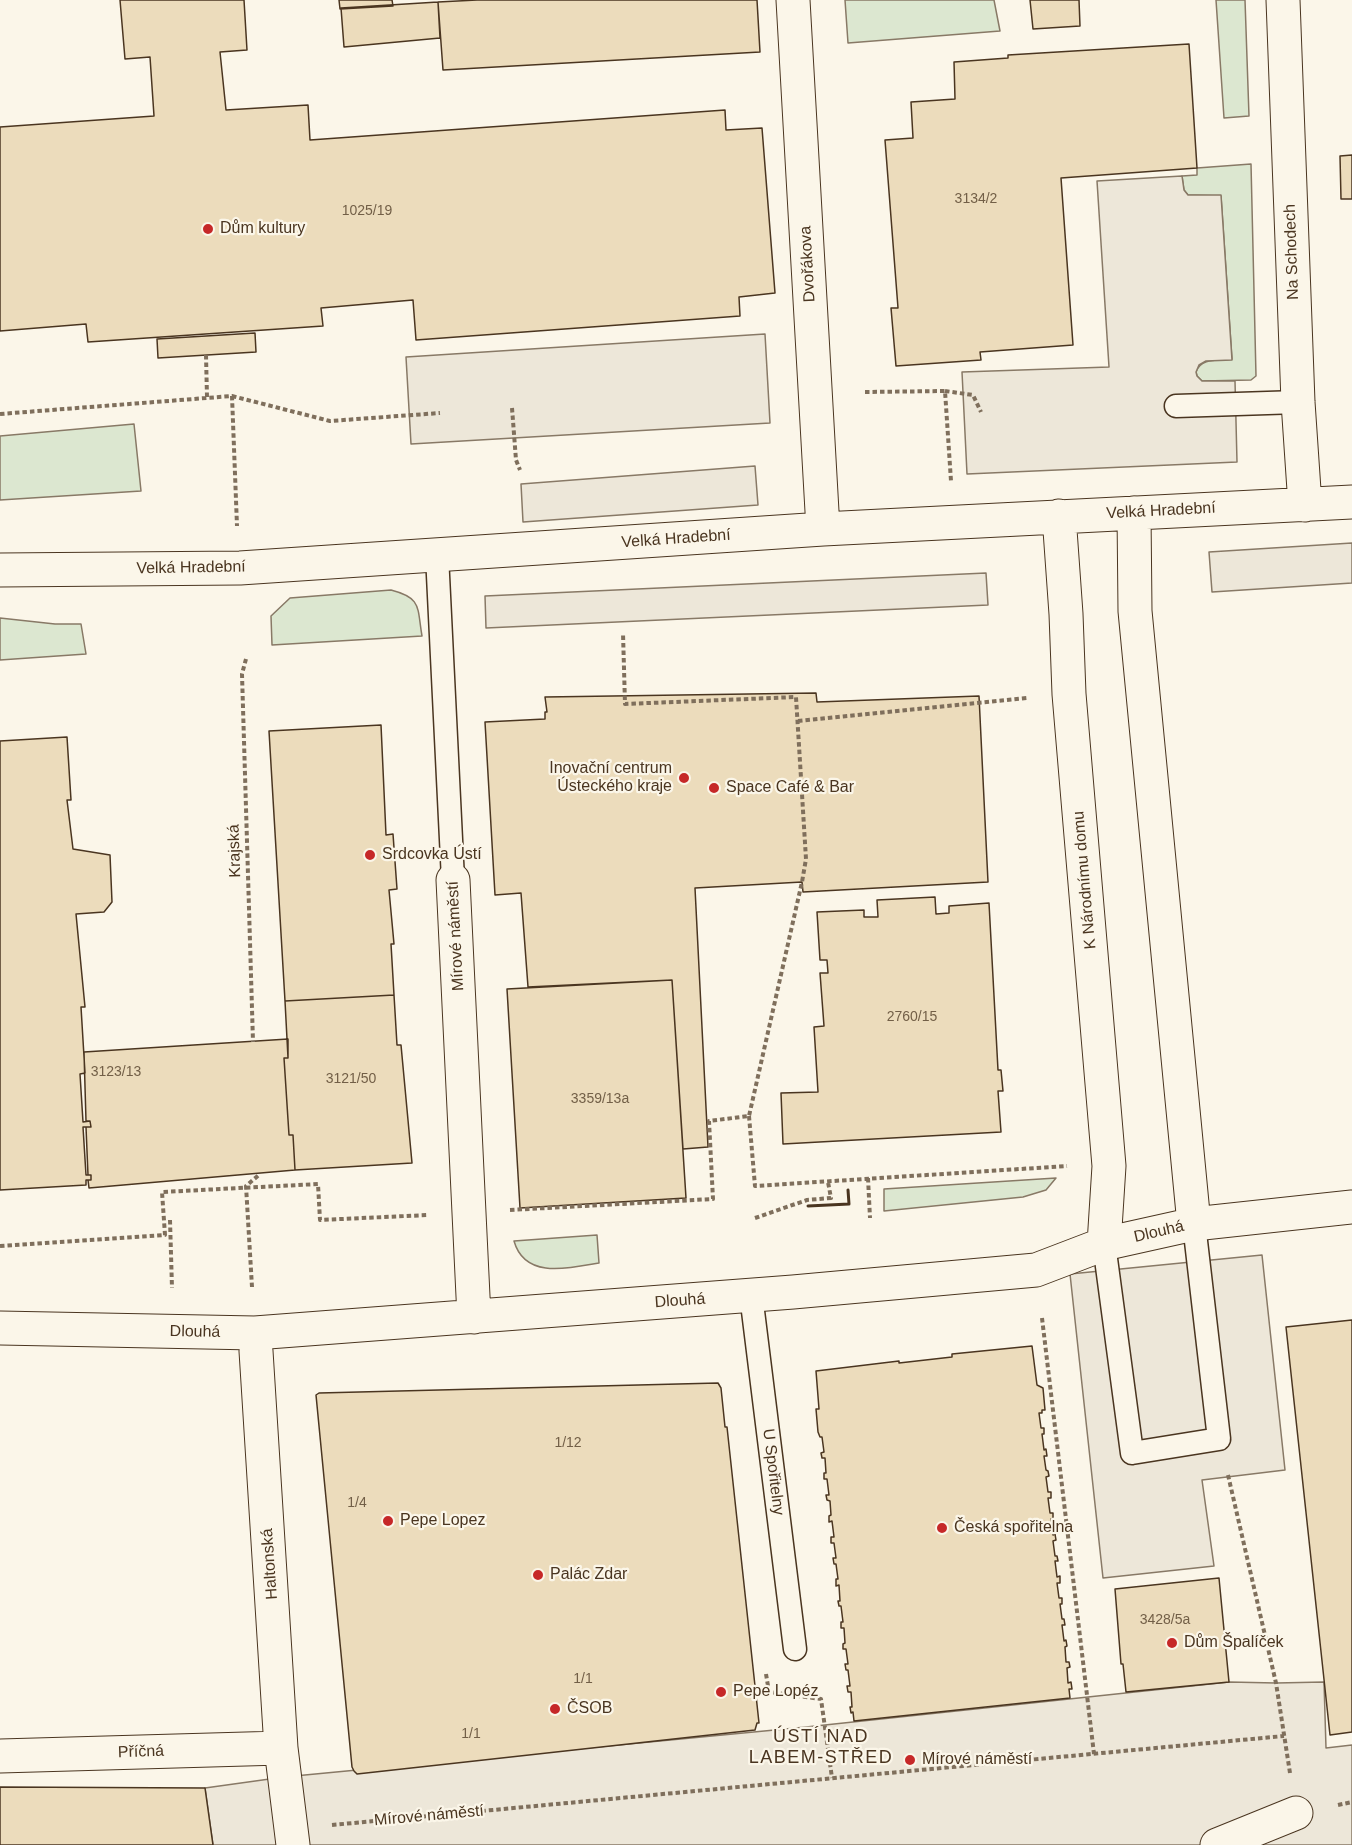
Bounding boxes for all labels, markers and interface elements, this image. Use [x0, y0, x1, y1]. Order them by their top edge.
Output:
house number: 3134/2 [955, 191, 997, 207]
house number: 1025/19 [342, 203, 392, 219]
street label: Na Schodech [1281, 204, 1303, 300]
place label: Dům kultury [220, 219, 305, 239]
marker: Dům kultury [201, 222, 215, 236]
street label: Dvořákova [796, 225, 820, 303]
street label: Velká Hradební [1106, 499, 1216, 523]
street label: Velká Hradební [621, 526, 731, 552]
street label: Velká Hradební [136, 557, 246, 579]
place label: Inovační centrum Ústeckého kraje [549, 759, 672, 797]
marker: Inovační centrum Ústeckého kraje [677, 771, 691, 785]
place label: Space Café & Bar [726, 778, 854, 798]
marker: Space Café & Bar [707, 781, 721, 795]
street label: K Národnímu domu [1069, 810, 1101, 950]
street label: Krajská [224, 824, 246, 878]
place label: Srdcovka Ústí [382, 845, 482, 865]
marker: Srdcovka Ústí [363, 848, 377, 862]
street label: Mírové náměstí [444, 880, 468, 992]
house number: 2760/15 [887, 1009, 937, 1025]
house number: 3123/13 [91, 1064, 141, 1080]
house number: 3121/50 [326, 1071, 376, 1087]
house number: 3359/13a [571, 1091, 629, 1107]
street label: Dlouhá [1132, 1217, 1186, 1247]
street label: Dlouhá [654, 1290, 706, 1312]
street label: Dlouhá [169, 1322, 221, 1342]
street label: U Spořitelny [758, 1428, 788, 1516]
house number: 1/12 [554, 1435, 582, 1451]
house number: 1/4 [347, 1495, 367, 1511]
place label: Pepe Lopez [400, 1511, 485, 1531]
marker: Pepe Lopez [381, 1514, 395, 1528]
place label: Česká spořitelna [954, 1518, 1073, 1538]
marker: Česká spořitelna [935, 1521, 949, 1535]
street label: Haltonská [258, 1528, 282, 1600]
place label: Palác Zdar [550, 1565, 627, 1585]
marker: Palác Zdar [531, 1568, 545, 1582]
house number: 3428/5a [1140, 1612, 1190, 1628]
place label: Dům Špalíček [1184, 1633, 1284, 1653]
marker: Dům Špalíček [1165, 1636, 1179, 1650]
house number: 1/1 [573, 1671, 593, 1687]
place label: Pepe Lopéz [733, 1682, 818, 1702]
marker: Pepe Lopéz [714, 1685, 728, 1699]
place label: ČSOB [567, 1699, 612, 1719]
marker: ČSOB [548, 1702, 562, 1716]
house number: 1/1 [461, 1726, 481, 1742]
district label: ÚSTÍ NAD LABEM-STŘED [749, 1726, 893, 1768]
street label: Příčná [118, 1742, 164, 1762]
place label: Mírové náměstí [922, 1750, 1032, 1770]
marker: Mírové náměstí [903, 1753, 917, 1767]
street label: Mírové náměstí [373, 1802, 485, 1830]

